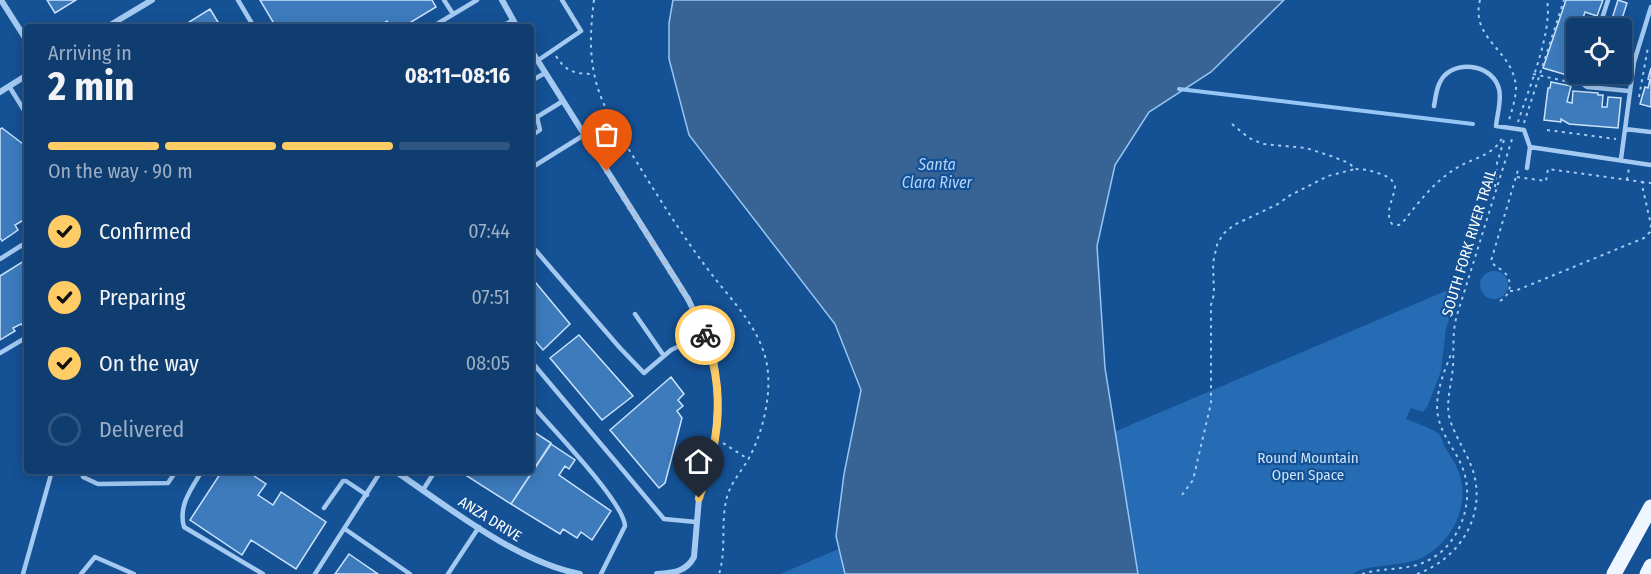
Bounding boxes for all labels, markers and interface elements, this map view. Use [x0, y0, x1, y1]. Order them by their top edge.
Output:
map controls [1566, 18, 1632, 84]
button: locate [1566, 18, 1632, 84]
text: Arriving in [48, 41, 132, 65]
text: 08:11–08:16 [405, 62, 510, 89]
text: 2 min [48, 64, 134, 110]
pin [581, 109, 632, 171]
icon: bag [590, 118, 623, 151]
water label: Santa Clara River [902, 155, 973, 192]
text: On the way · 90 m [48, 159, 193, 183]
street label: SOUTH FORK RIVER TRAIL [1438, 167, 1500, 319]
icon: check [48, 215, 81, 248]
text: Confirmed [99, 218, 192, 245]
text: 07:44 [468, 219, 510, 243]
icon: check [48, 281, 81, 314]
text: Preparing [99, 284, 185, 311]
text: 07:51 [472, 285, 510, 309]
courier [675, 305, 735, 365]
icon: bike [689, 319, 722, 352]
icon: check [48, 347, 81, 380]
text: On the way [99, 350, 199, 377]
text: 08:05 [466, 351, 510, 375]
text: Delivered [99, 416, 184, 443]
pin [673, 436, 724, 498]
icon: home [682, 445, 715, 478]
park label: Round Mountain Open Space [1257, 449, 1359, 484]
street label: ANZA DRIVE [455, 493, 525, 545]

